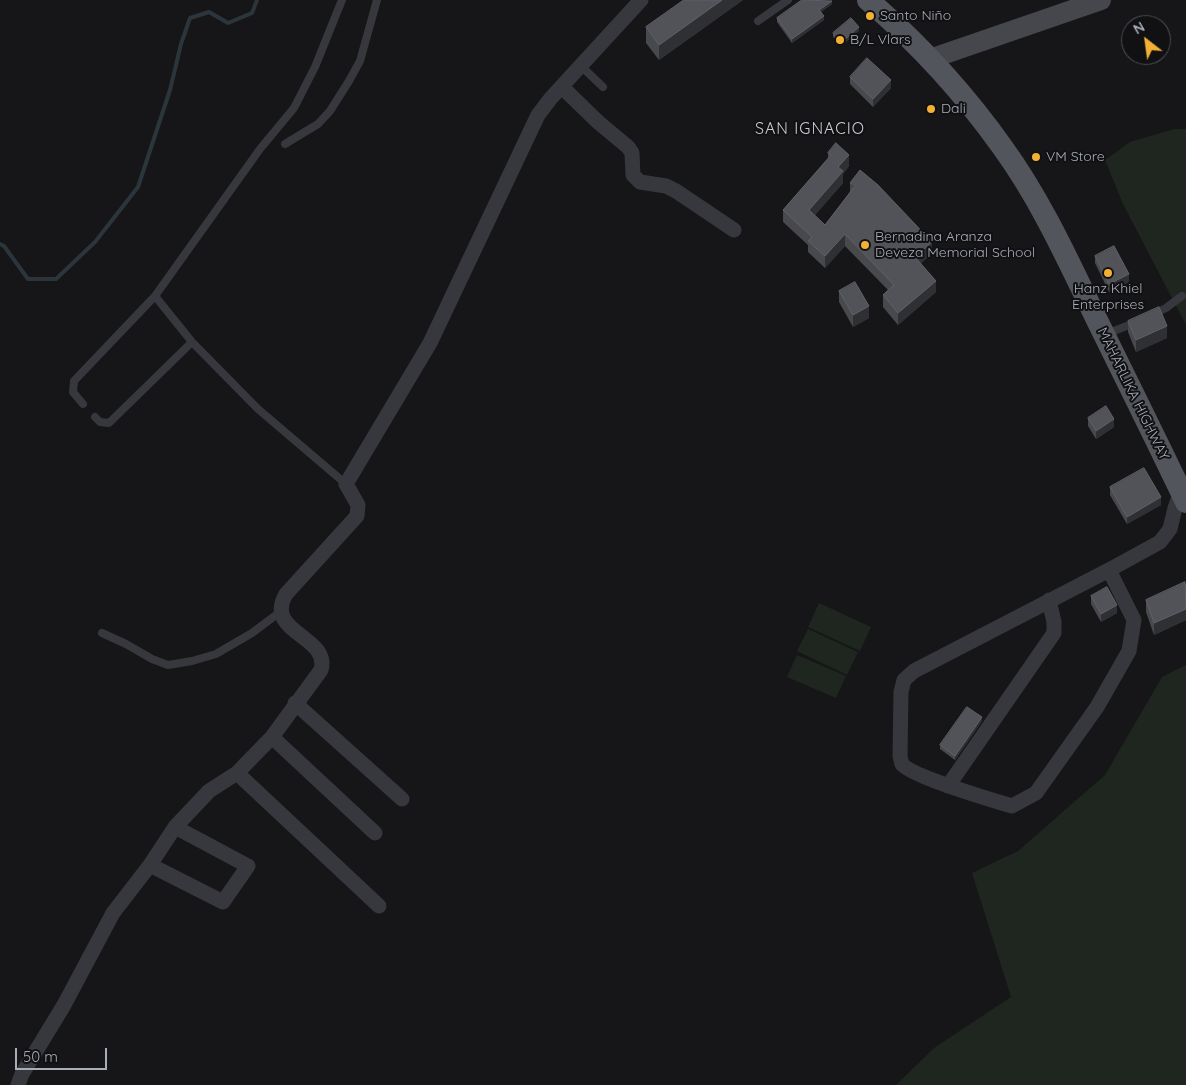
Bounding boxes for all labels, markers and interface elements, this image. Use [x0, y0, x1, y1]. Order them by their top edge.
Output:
place label: Santo Niño [880, 8, 951, 24]
marker: Santo Niño [864, 10, 876, 22]
north arrow [1121, 15, 1171, 65]
text: N [1130, 18, 1148, 38]
place label: B/L Vlars [850, 32, 911, 48]
marker: B/L Vlars [834, 34, 846, 46]
place label: Dali [941, 101, 966, 117]
marker: Dali [925, 103, 937, 115]
district label: SAN IGNACIO [754, 119, 866, 139]
place label: VM Store [1046, 149, 1105, 165]
marker: VM Store [1030, 151, 1042, 163]
place label: Bernadina Aranza Deveza Memorial School [875, 229, 1035, 262]
marker: Bernadina Aranza Deveza Memorial School [859, 239, 871, 251]
marker: Hanz Khiel Enterprises [1102, 267, 1114, 279]
place label: Hanz Khiel Enterprises [1072, 281, 1144, 314]
street label: MAHARLIKA HIGHWAY [1094, 325, 1172, 463]
scale bar [18, 1038, 110, 1070]
text: 50 m [23, 1047, 58, 1066]

